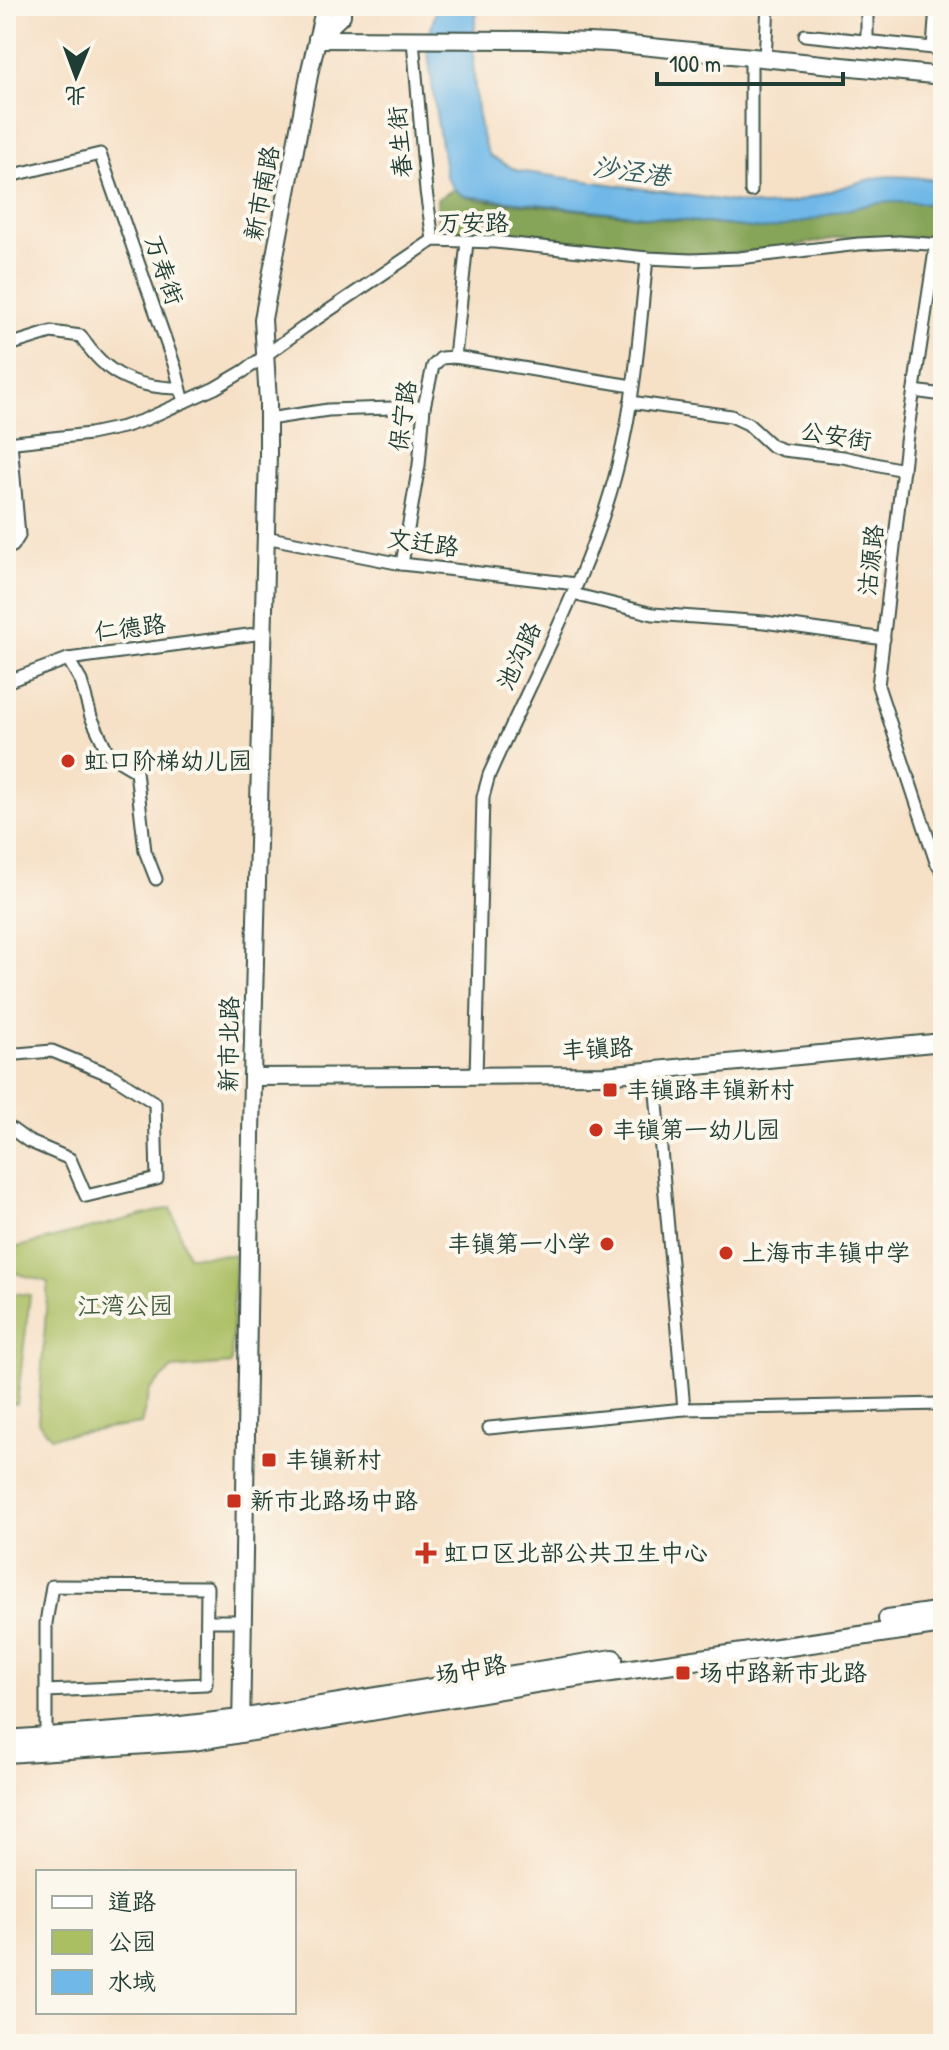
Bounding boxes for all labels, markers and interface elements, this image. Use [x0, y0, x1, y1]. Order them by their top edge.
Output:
north arrow [36, 36, 116, 116]
scale bar [657, 36, 843, 86]
text: 100 m [669, 47, 721, 79]
text: 北 [64, 81, 87, 111]
street label: 春生街 [380, 105, 418, 179]
street label: 新市南路 [236, 143, 286, 243]
water label: 沙泾港 [590, 148, 675, 194]
street label: 万安路 [437, 206, 509, 238]
street label: 万寿街 [138, 230, 192, 309]
street label: 保宁路 [381, 378, 423, 454]
street label: 公安街 [798, 414, 874, 456]
street label: 文迁路 [385, 521, 461, 563]
street label: 沽源路 [850, 522, 890, 597]
street label: 仁德路 [92, 607, 168, 647]
street label: 池沟路 [488, 616, 548, 695]
place label: 虹口阶梯幼儿园 [84, 744, 252, 776]
marker: 虹口阶梯幼儿园 [59, 752, 77, 770]
street label: 新市北路 [211, 996, 245, 1092]
street label: 丰镇路 [560, 1030, 634, 1066]
place label: 丰镇路丰镇新村 [626, 1073, 794, 1105]
marker: 丰镇路丰镇新村 [601, 1081, 619, 1099]
place label: 丰镇第一幼儿园 [612, 1113, 780, 1145]
marker: 丰镇第一幼儿园 [587, 1121, 605, 1139]
place label: 丰镇第一小学 [447, 1227, 591, 1259]
marker: 丰镇第一小学 [598, 1235, 616, 1253]
place label: 上海市丰镇中学 [742, 1236, 910, 1268]
marker: 上海市丰镇中学 [717, 1244, 735, 1262]
park label: 江湾公园 [77, 1289, 173, 1321]
place label: 丰镇新村 [285, 1443, 381, 1475]
marker: 丰镇新村 [260, 1451, 278, 1469]
place label: 新市北路场中路 [250, 1484, 418, 1516]
marker: 新市北路场中路 [225, 1492, 243, 1510]
place label: 虹口区北部公共卫生中心 [444, 1536, 708, 1568]
marker: 虹口区北部公共卫生中心 [415, 1542, 437, 1564]
street label: 场中路 [433, 1647, 509, 1691]
place label: 场中路新市北路 [699, 1656, 867, 1688]
marker: 场中路新市北路 [674, 1664, 692, 1682]
legend [36, 1870, 296, 2014]
text: 道路 [108, 1885, 156, 1917]
text: 公园 [108, 1925, 156, 1957]
text: 水域 [108, 1965, 156, 1997]

